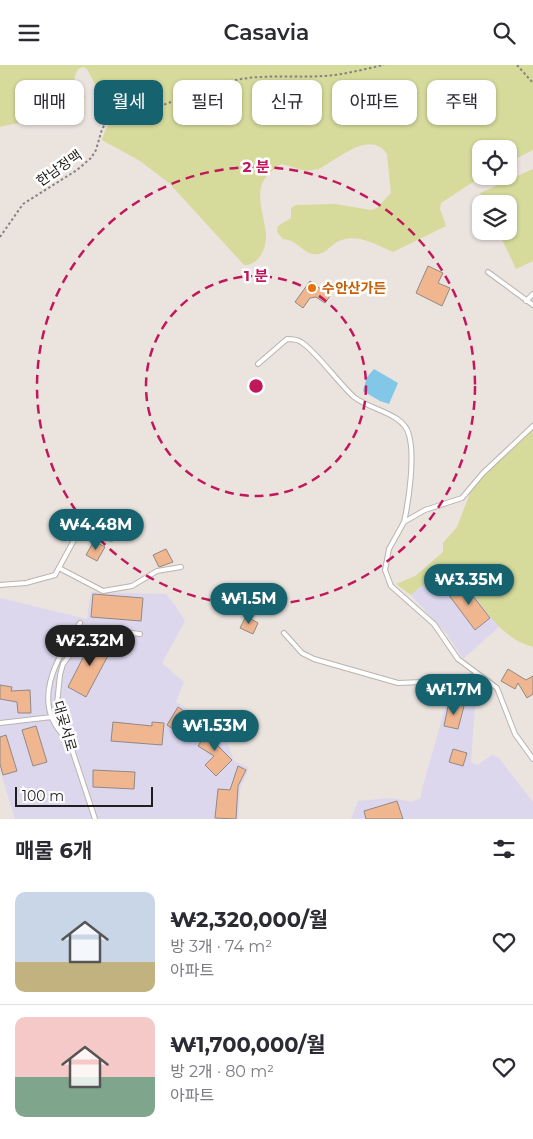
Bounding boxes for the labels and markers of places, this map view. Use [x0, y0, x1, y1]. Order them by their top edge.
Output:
place label: 수안산가든 [322, 279, 387, 297]
marker: 수안산가든 [306, 282, 318, 294]
centre of rings [247, 377, 265, 395]
pin: ₩4.48M [55, 509, 137, 551]
pin: ₩3.35M [428, 563, 510, 606]
pin: ₩1.5M [214, 583, 284, 625]
pin: ₩2.32M [49, 625, 131, 667]
pin: ₩1.7M [419, 673, 489, 716]
pin: ₩1.53M [174, 709, 256, 752]

